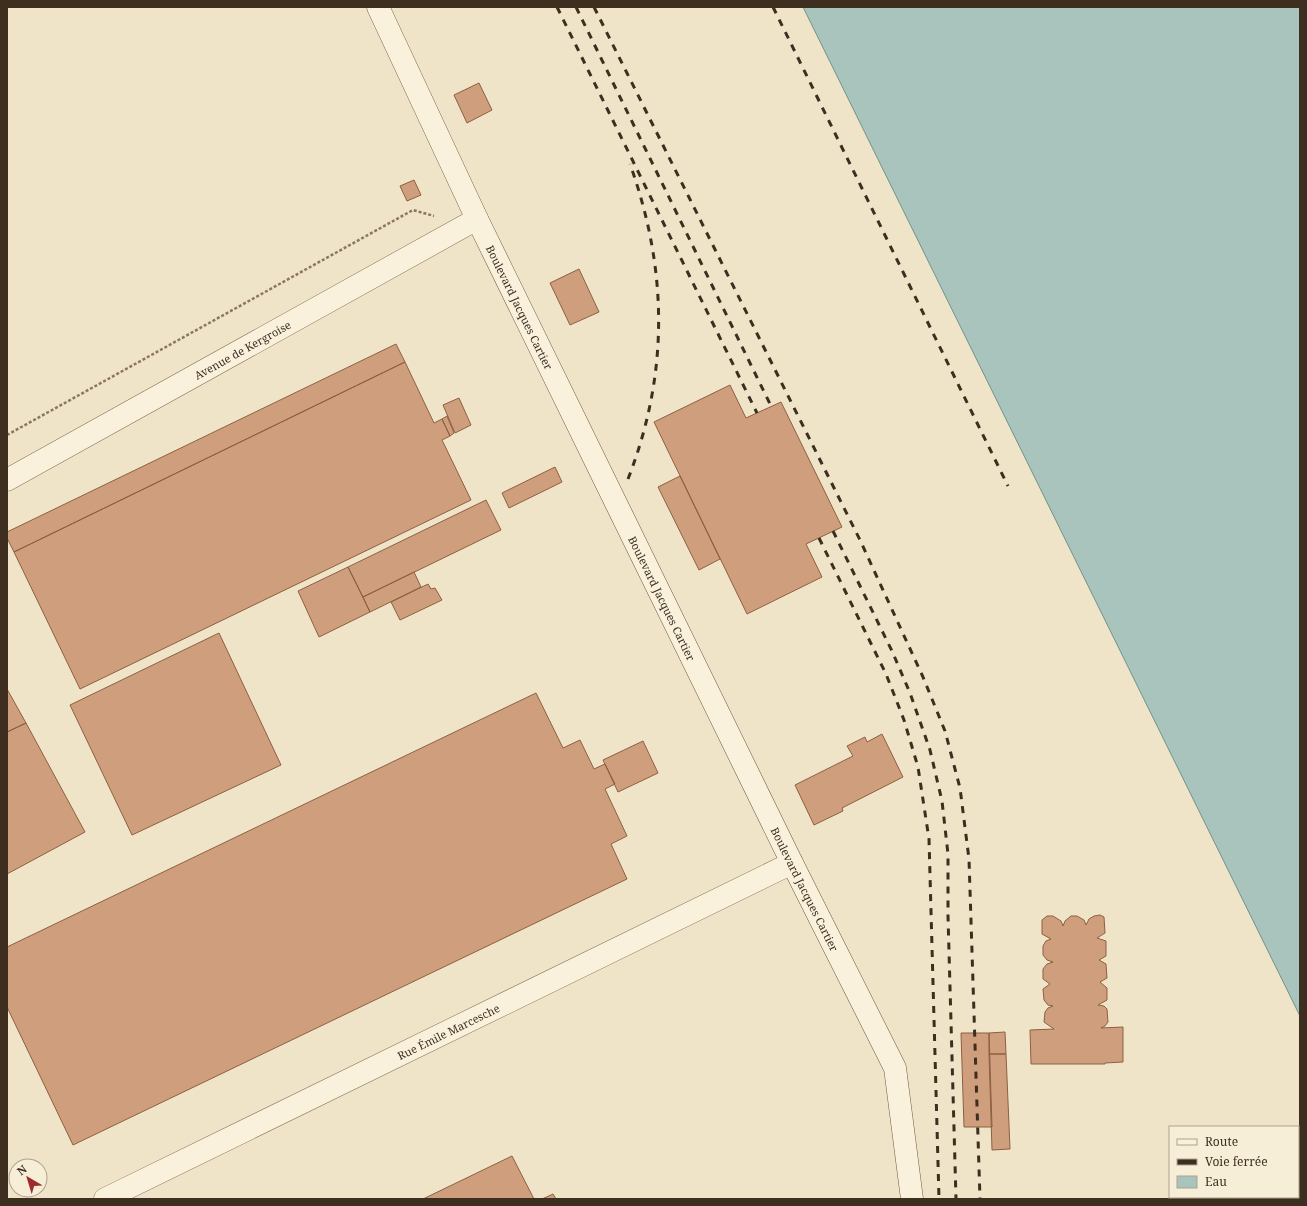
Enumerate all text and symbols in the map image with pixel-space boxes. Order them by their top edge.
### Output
street label: Boulevard Jacques Cartier [483,242,557,373]
street label: Avenue de Kergroise [191,317,293,382]
street label: Boulevard Jacques Cartier [626,533,700,664]
street label: Boulevard Jacques Cartier [768,824,843,954]
street label: Rue Émile Marcesche [394,1000,502,1063]
legend [1169,1126,1299,1198]
text: Route [1205,1133,1238,1150]
text: Voie ferrée [1205,1153,1268,1170]
north arrow [8,1158,48,1198]
text: N [14,1161,30,1178]
text: Eau [1205,1173,1227,1190]

